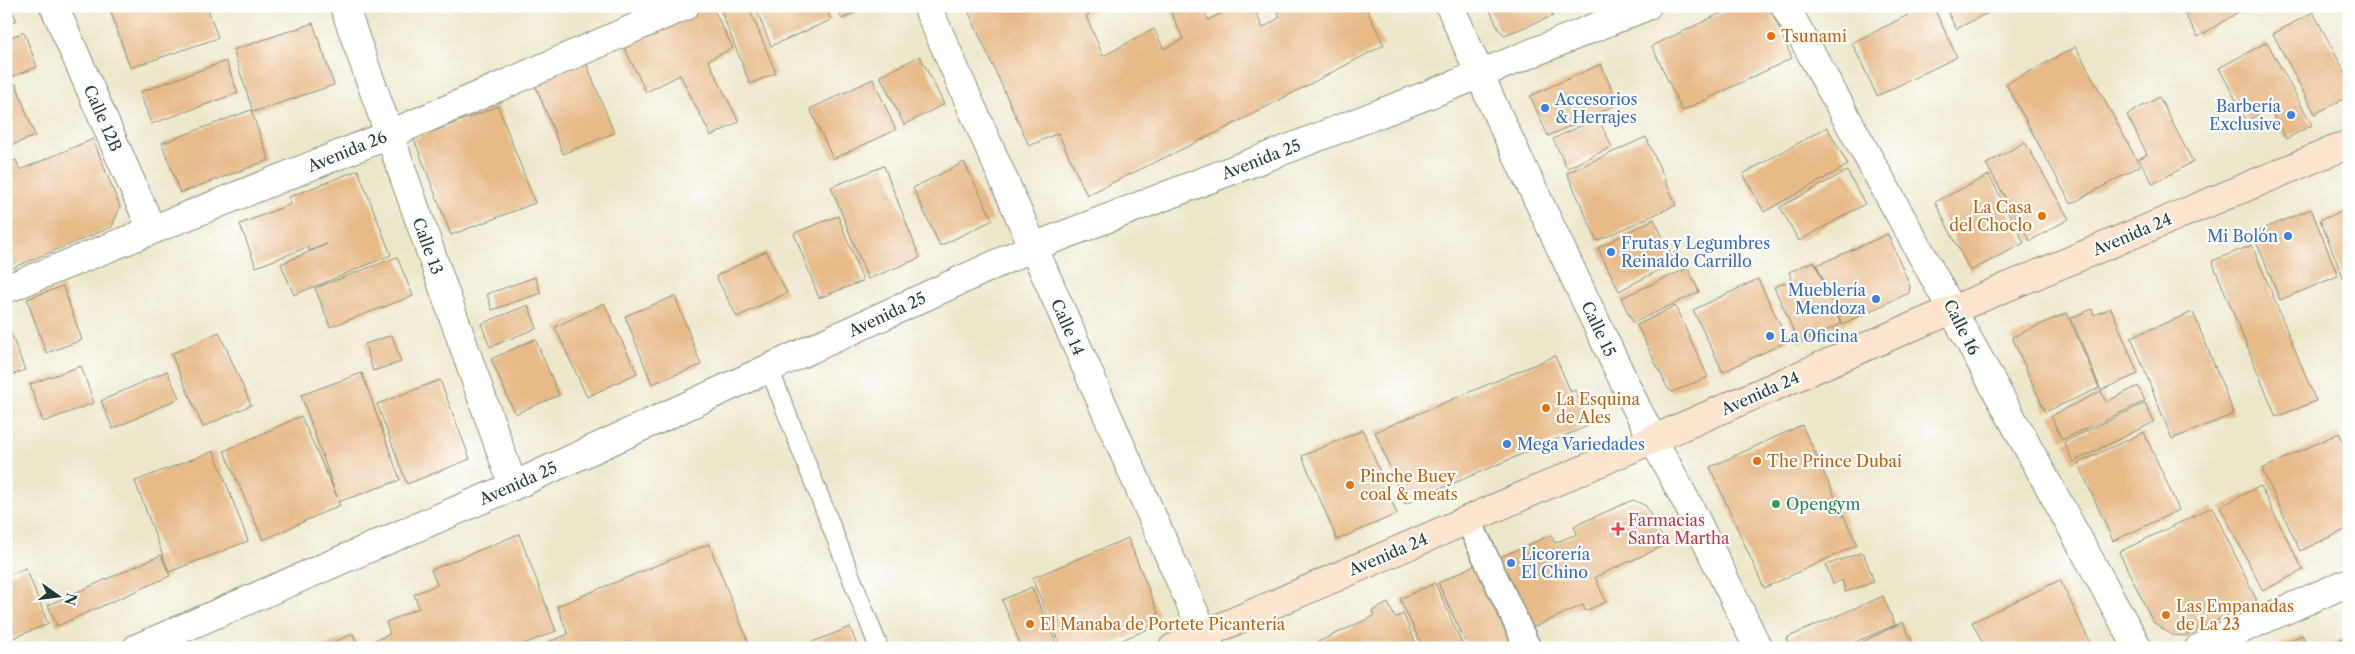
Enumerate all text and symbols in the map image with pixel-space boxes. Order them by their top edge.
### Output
place label: Tsunami [1781,26,1847,46]
marker: Tsunami [1765,30,1777,42]
street label: Calle 12B [80,82,126,154]
place label: Accesorios & Herrajes [1554,89,1638,127]
place label: Barbería Exclusive [2209,96,2282,134]
marker: Accesorios & Herrajes [1539,102,1551,114]
marker: Barbería Exclusive [2285,109,2297,121]
street label: Avenida 26 [303,126,390,176]
street label: Avenida 25 [1218,135,1303,184]
place label: La Casa del Choclo [1949,197,2033,235]
street label: Avenida 24 [2089,208,2174,260]
marker: La Casa del Choclo [2036,210,2048,222]
street label: Calle 13 [409,215,447,277]
place label: Mi Bolón [2207,226,2278,246]
marker: Mi Bolón [2282,230,2294,242]
place label: Frutas y Legumbres Reinaldo Carrillo [1621,233,1770,271]
marker: Frutas y Legumbres Reinaldo Carrillo [1605,246,1617,258]
place label: Mueblería Mendoza [1788,280,1867,318]
street label: Avenida 25 [844,287,929,341]
marker: Mueblería Mendoza [1870,293,1882,305]
street label: Calle 14 [1047,296,1089,358]
street label: Calle 16 [1940,296,1984,358]
street label: Calle 15 [1577,298,1621,360]
place label: La Oficina [1780,326,1859,346]
marker: La Oficina [1764,330,1776,342]
street label: Avenida 24 [1717,367,1802,420]
place label: La Esquina de Ales [1556,389,1640,427]
marker: La Esquina de Ales [1540,402,1552,414]
place label: Mega Variedades [1517,434,1645,454]
marker: Mega Variedades [1501,438,1513,450]
place label: The Prince Dubai [1767,451,1902,471]
marker: The Prince Dubai [1751,455,1763,467]
street label: Avenida 25 [475,457,560,509]
place label: Pinche Buey coal & meats [1360,466,1458,504]
marker: Pinche Buey coal & meats [1344,479,1356,491]
place label: Opengym [1786,494,1861,514]
marker: Opengym [1770,498,1782,510]
place label: Farmacias Santa Martha [1628,510,1730,548]
marker: Farmacias Santa Martha [1612,523,1624,535]
street label: Avenida 24 [1345,528,1430,580]
place label: Licorería El Chino [1521,544,1591,582]
marker: Licorería El Chino [1505,557,1517,569]
north arrow [32,572,82,622]
text: N [60,591,81,607]
place label: Las Empanadas de La 23 [2176,596,2294,634]
marker: Las Empanadas de La 23 [2160,609,2172,621]
place label: El Manaba de Portete Picantería [1040,614,1286,634]
marker: El Manaba de Portete Picantería [1024,618,1036,630]

